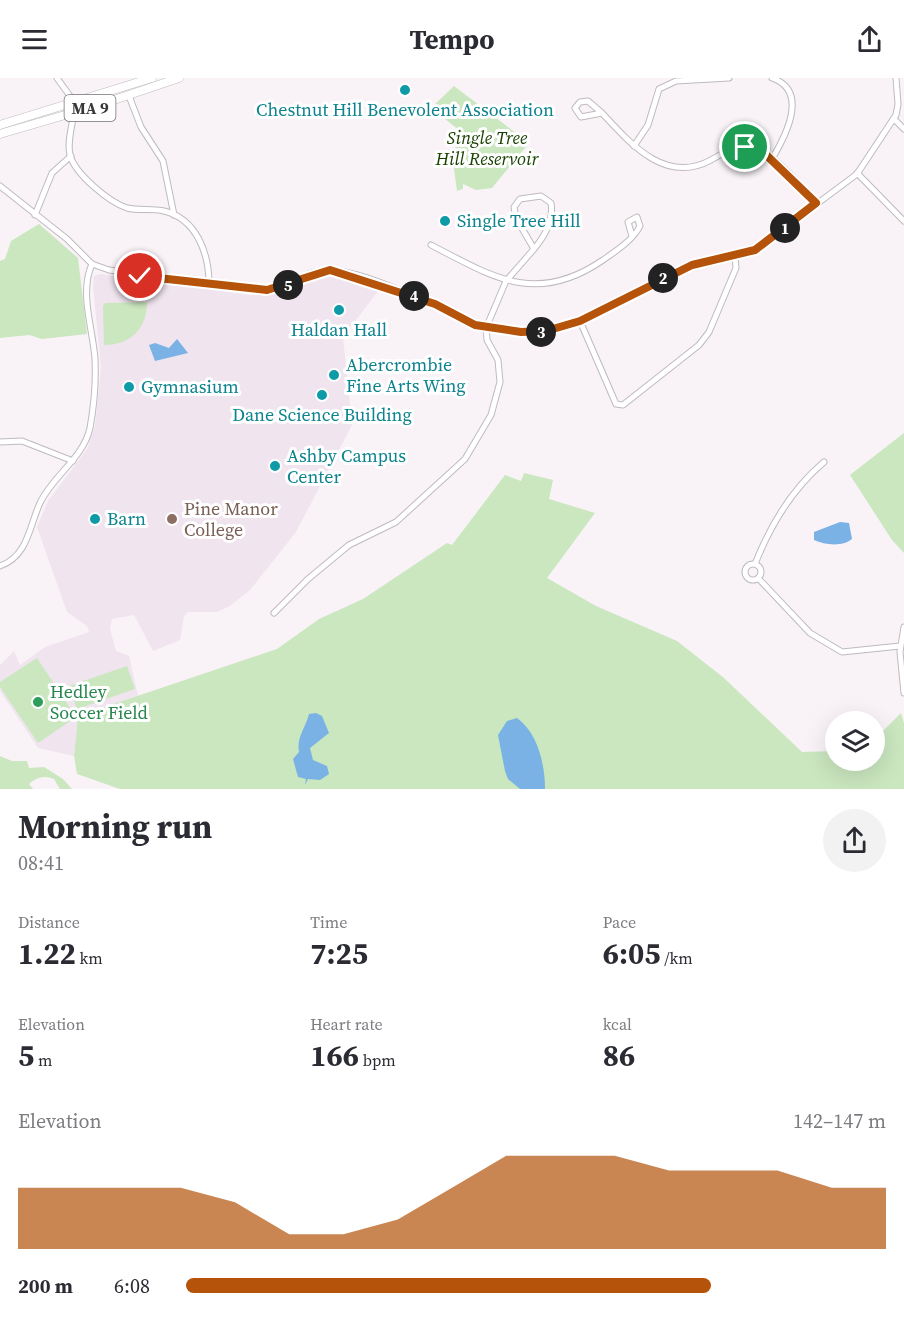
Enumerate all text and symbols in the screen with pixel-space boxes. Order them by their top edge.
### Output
text: Tempo [409,21,495,58]
icon: menu [18,23,51,56]
icon: share [853,23,886,56]
marker: Chestnut Hill Benevolent Association [398,83,412,97]
road number: MA 9 [64,95,116,121]
place label: Chestnut Hill Benevolent Association [256,97,554,122]
pin [719,121,770,172]
park label: Single Tree Hill Reservoir [434,125,539,171]
icon: arrive [728,130,761,163]
place label: Single Tree Hill [457,208,581,233]
pin: 1 [770,213,800,243]
marker: Single Tree Hill [438,214,452,228]
text: 1 [781,217,789,239]
pin [114,250,165,301]
icon: check [123,259,156,292]
pin: 2 [648,263,678,293]
text: 2 [659,267,667,289]
pin: 5 [273,270,303,300]
text: 5 [284,274,292,296]
pin: 4 [399,281,429,311]
text: 4 [410,285,418,307]
marker: Haldan Hall [332,303,346,317]
place label: Haldan Hall [291,317,387,342]
pin: 3 [526,317,556,347]
text: 3 [537,321,545,343]
place label: Abercrombie Fine Arts Wing [346,352,466,398]
marker: Abercrombie Fine Arts Wing [327,368,341,382]
place label: Gymnasium [141,374,239,399]
marker: Gymnasium [122,380,136,394]
marker: Dane Science Building [315,388,329,402]
place label: Dane Science Building [232,402,412,427]
place label: Ashby Campus Center [287,443,406,489]
marker: Ashby Campus Center [268,459,282,473]
place label: Pine Manor College [184,496,278,542]
place label: Barn [107,506,146,531]
marker: Barn [88,512,102,526]
marker: Pine Manor College [165,512,179,526]
place label: Hedley Soccer Field [50,679,148,725]
marker: Hedley Soccer Field [31,695,45,709]
map controls [825,711,885,771]
button: layers [825,711,885,771]
text: Morning run [18,804,212,849]
button: share [823,809,886,872]
text: 08:41 [18,849,64,877]
text: Distance [18,911,80,933]
text: Time [310,911,347,933]
text: Pace [603,911,636,933]
text: 1.22 [18,933,76,974]
text: 7:25 [310,933,368,974]
text: 6:05 [603,933,660,974]
text: km [76,947,103,969]
text: /km [660,947,693,969]
text: Elevation [18,1013,85,1035]
text: Heart rate [310,1013,383,1035]
text: kcal [603,1013,632,1035]
text: 5 [18,1035,34,1076]
text: 166 [310,1035,359,1076]
text: 86 [603,1035,635,1076]
text: m [34,1049,52,1071]
text: bpm [359,1049,396,1071]
text: Elevation [18,1107,102,1135]
text: 142–147 m [793,1107,886,1135]
text: 200 m [18,1272,73,1300]
text: 6:08 [114,1272,150,1300]

